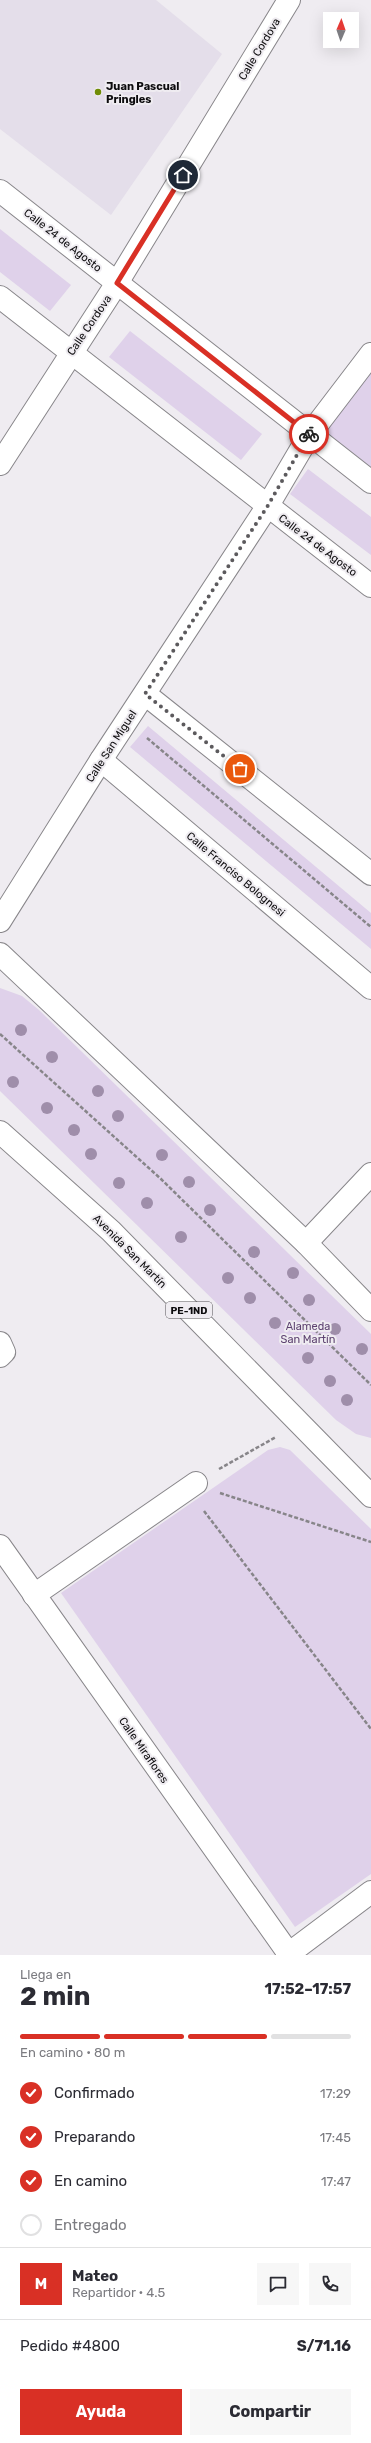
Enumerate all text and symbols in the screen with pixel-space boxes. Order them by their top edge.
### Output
north arrow [323,12,359,48]
map controls [323,12,359,48]
street label: Calle Cordova [236,16,283,83]
place label: Juan Pascual Pringles [106,80,179,106]
marker: Juan Pascual Pringles [93,87,103,97]
pin [166,158,200,192]
icon: home [172,164,194,186]
street label: Calle 24 de Agosto [21,206,104,275]
street label: Calle Cordova [64,293,114,358]
courier [289,414,329,454]
icon: bike [298,423,320,445]
street label: Calle 24 de Agosto [276,512,360,579]
street label: Calle San Miguel [83,708,140,785]
pin [223,752,257,786]
icon: bag [229,758,251,780]
street label: Calle Franciso Bolognesi [184,829,287,919]
street label: Avenida San Martín [90,1212,169,1291]
road number: PE-1ND [166,1302,212,1318]
park label: Alameda San Martín [281,1320,335,1346]
street label: Calle Miraflores [116,1715,171,1786]
text: Llega en [20,1967,71,1982]
text: 17:52–17:57 [264,1980,351,1998]
text: 2 min [20,1981,90,2012]
text: En camino · 80 m [20,2045,125,2060]
icon: check [20,2082,42,2104]
text: Confirmado [54,2084,135,2102]
text: 17:29 [320,2086,351,2101]
icon: check [20,2126,42,2148]
text: Preparando [54,2128,135,2146]
text: 17:45 [320,2130,351,2145]
icon: check [20,2170,42,2192]
text: En camino [54,2172,127,2190]
text: 17:47 [321,2174,351,2189]
text: Entregado [54,2216,127,2234]
button: chat [257,2263,299,2305]
button: phone [309,2263,351,2305]
text: Mateo [72,2267,118,2285]
text: M [35,2275,47,2293]
text: Repartidor · 4.5 [72,2285,165,2300]
text: Pedido #4800 [20,2337,120,2355]
text: S/71.16 [297,2337,351,2355]
button: Ayuda [20,2389,182,2435]
button: Compartir [190,2389,351,2435]

